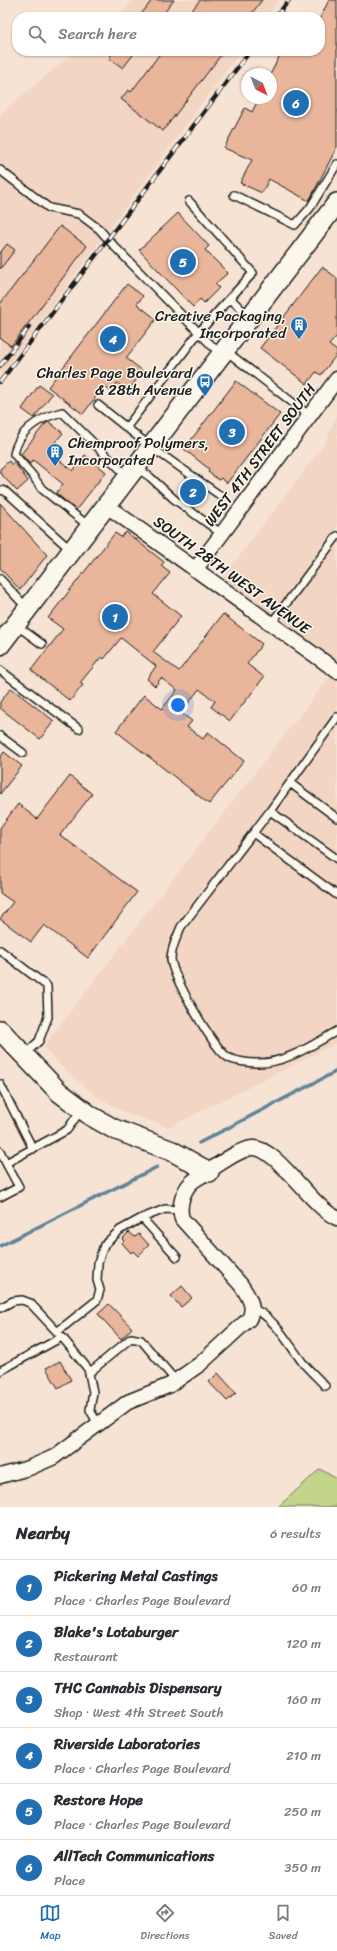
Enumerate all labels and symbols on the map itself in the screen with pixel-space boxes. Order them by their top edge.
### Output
north arrow [241,68,277,104]
pin: 6 [283,88,309,118]
pin: 5 [170,247,196,277]
place label: Creative Packaging, Incorporated [155,303,287,346]
building icon: Creative Packaging, Incorporated [289,315,309,340]
pin: 4 [100,324,126,354]
place label: Charles Page Boulevard & 28th Avenue [37,360,193,403]
bus stop icon: Charles Page Boulevard & 28th Avenue [195,372,215,397]
street label: WEST 4TH STREET SOUTH [197,377,323,532]
pin: 3 [219,417,245,447]
place label: Chemproof Polymers, Incorporated [67,430,209,473]
building icon: Chemproof Polymers, Incorporated [45,442,65,467]
pin: 2 [180,477,206,507]
street label: SOUTH 28TH WEST AVENUE [148,509,318,642]
pin: 1 [102,602,128,632]
your location [168,695,188,715]

